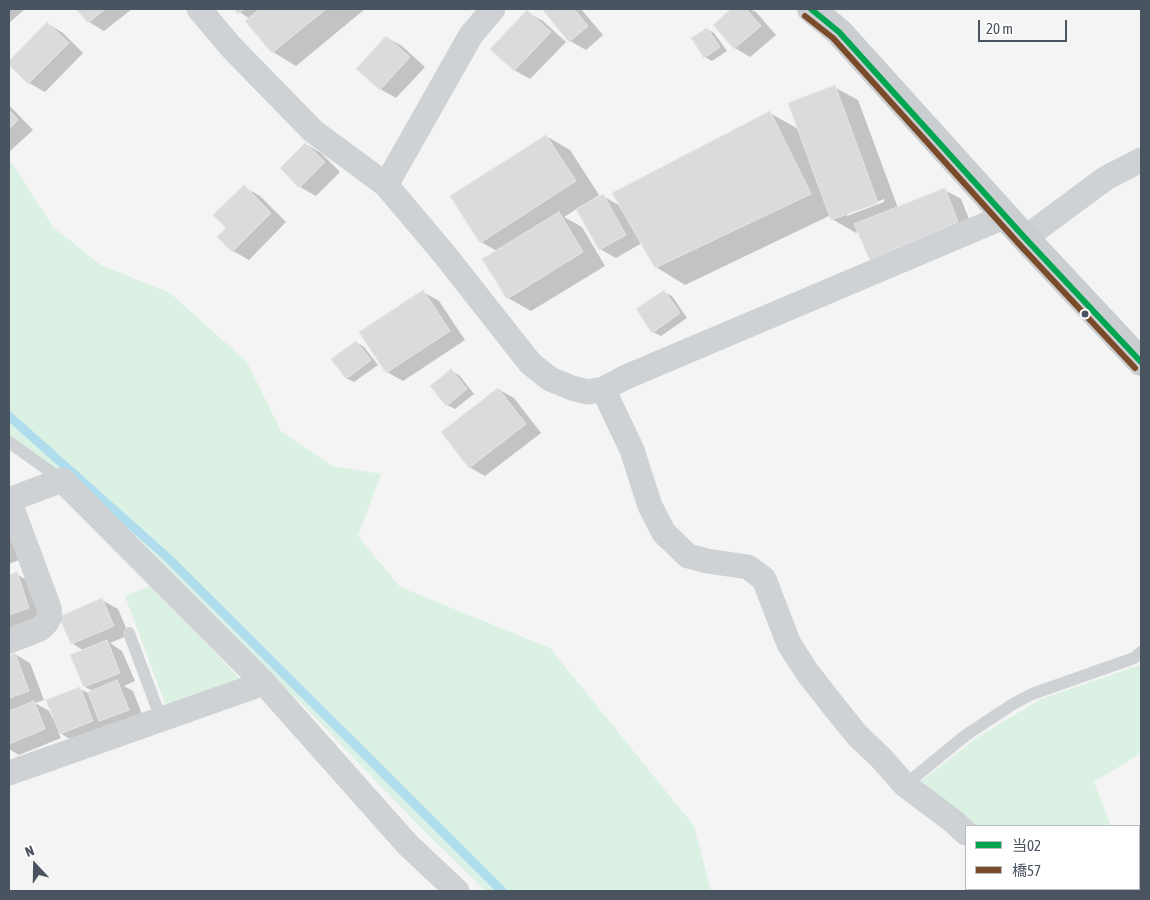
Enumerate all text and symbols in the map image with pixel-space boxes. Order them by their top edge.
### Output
scale bar [980,10,1069,42]
text: 20 m [986,20,1013,37]
unlabelled marker [1080,309,1090,319]
legend [965,825,1140,890]
text: 当02 [1012,837,1041,854]
north arrow [10,840,60,890]
text: N [23,842,36,860]
text: 橋57 [1012,862,1041,879]

